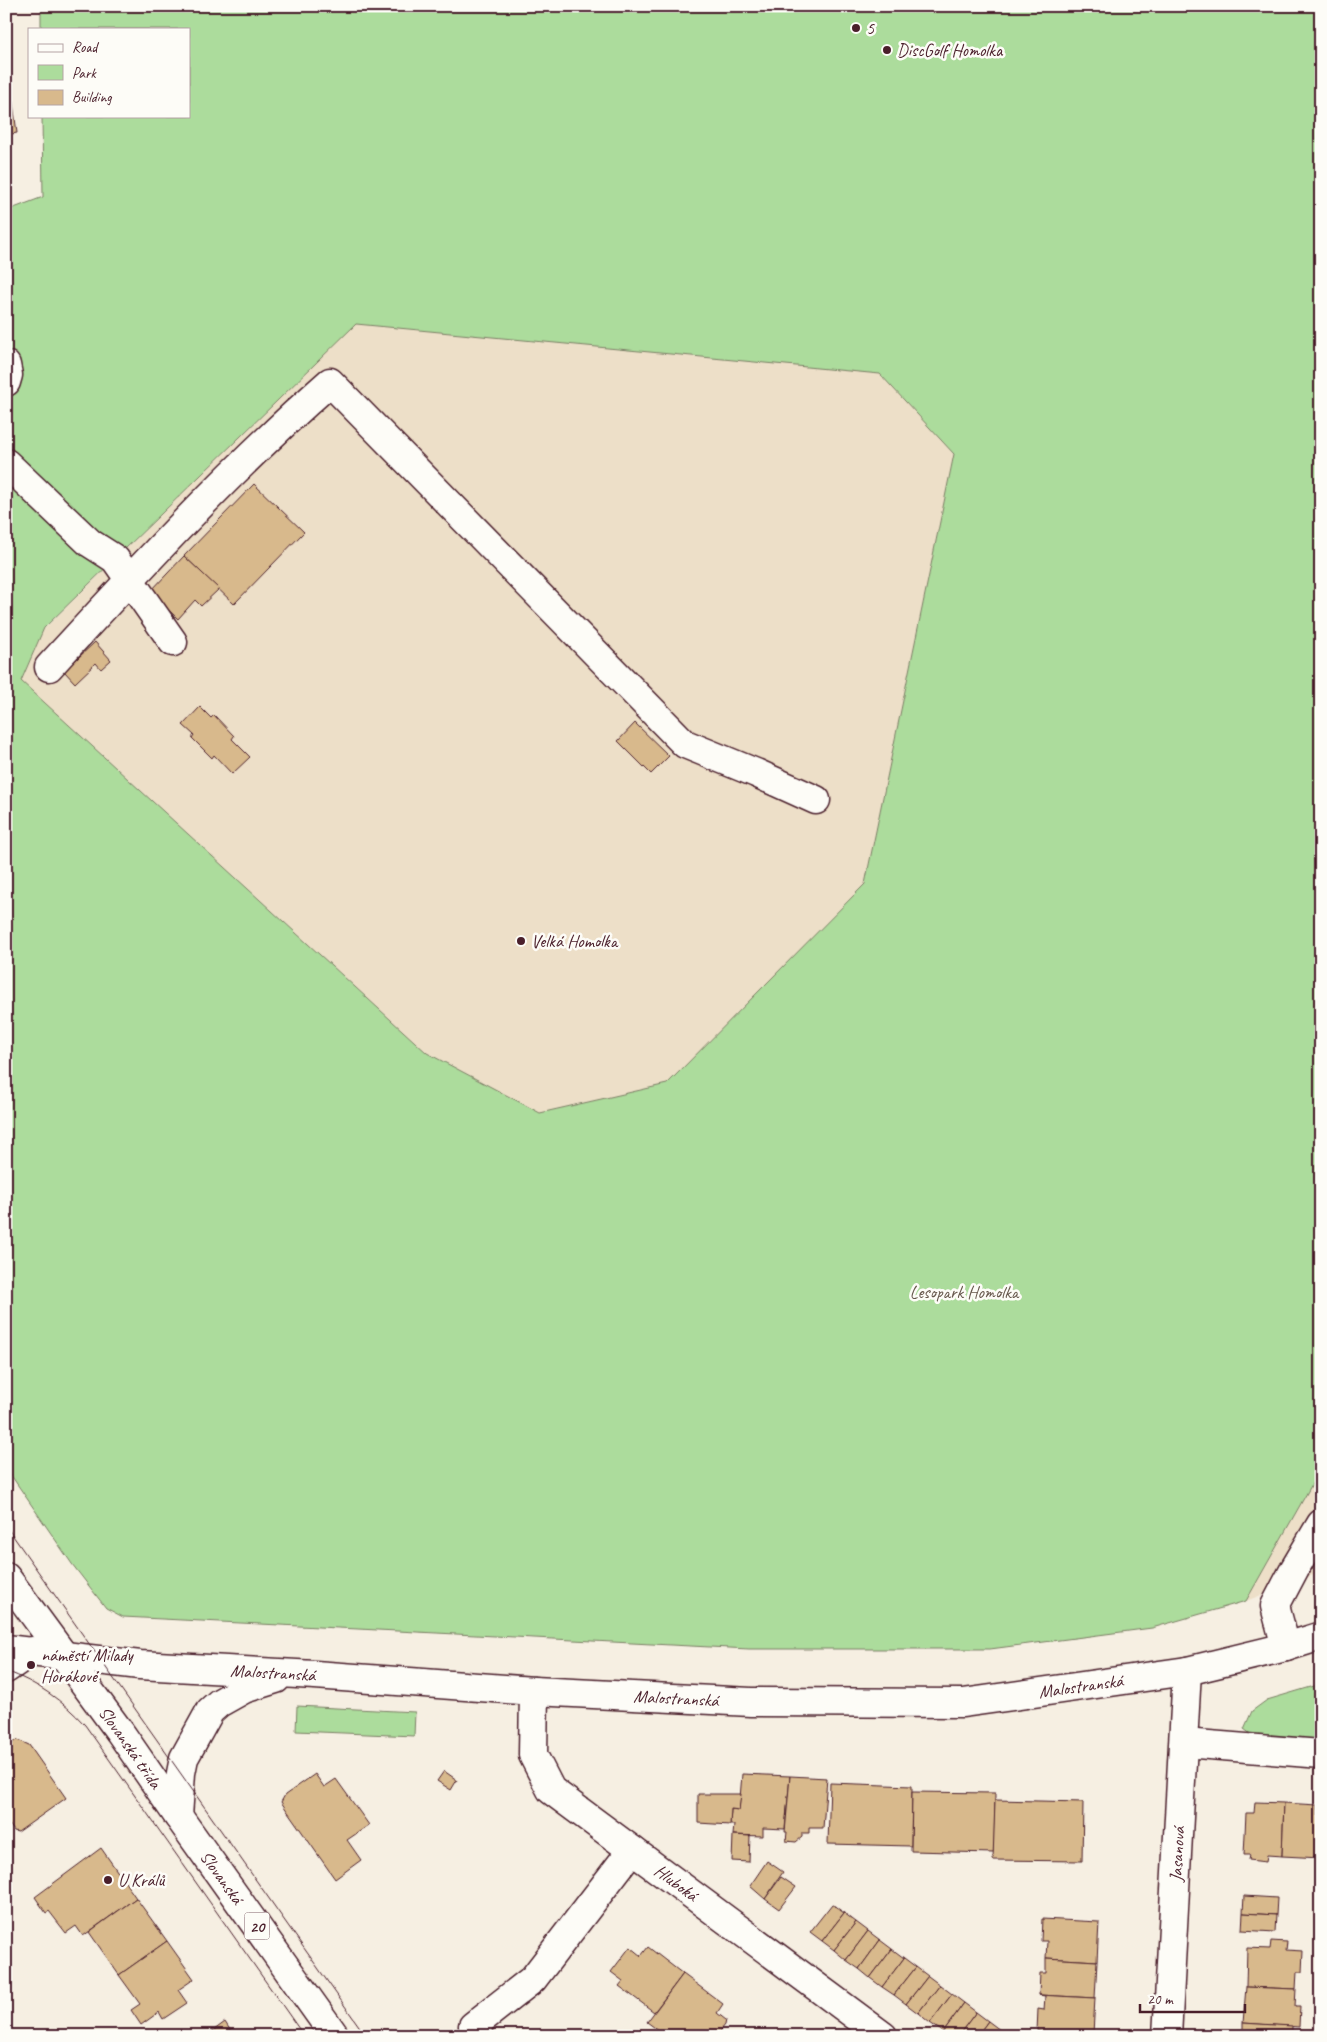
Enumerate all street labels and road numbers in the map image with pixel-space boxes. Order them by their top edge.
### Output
street label: Malostranská [230,1659,318,1686]
street label: Malostranská [1037,1669,1126,1703]
street label: Malostranská [633,1685,721,1711]
street label: Slovanská třída [94,1702,167,1794]
street label: Jasanová [1164,1824,1190,1883]
street label: Slovanská [195,1846,250,1910]
street label: Hluboká [650,1859,704,1907]
road number: 20 [244,1912,270,1940]

